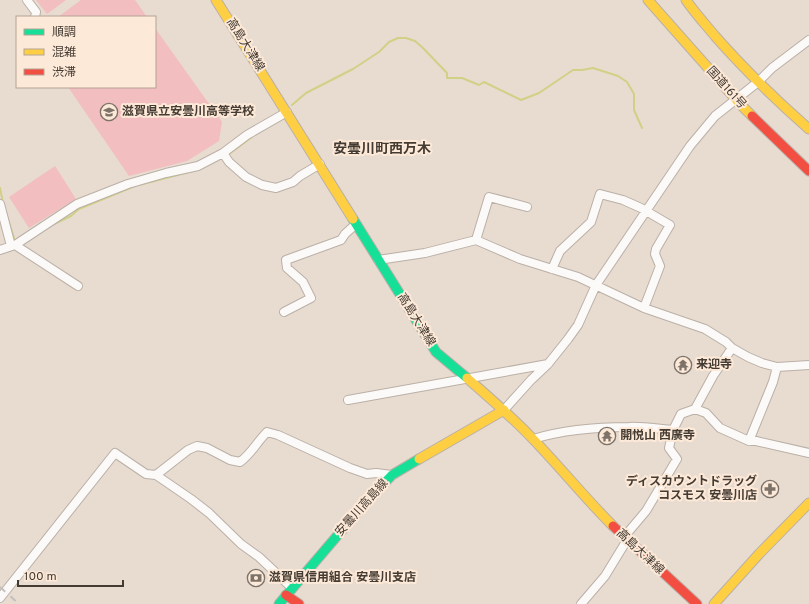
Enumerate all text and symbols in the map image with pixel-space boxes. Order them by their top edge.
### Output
street label: 高島大津線 [222,15,268,75]
legend [16,16,156,88]
text: 順調 [52,25,76,41]
text: 混雑 [52,45,76,61]
street label: 国道161号 [703,63,749,113]
text: 渋滞 [52,65,76,81]
school or university icon: 滋賀県立安曇川高等学校 [99,102,119,122]
place label: 滋賀県立安曇川高等学校 [122,104,254,120]
district label: 安曇川町西万木 [333,141,431,158]
street label: 高島大津線 [393,290,439,350]
temple icon: 来迎寺 [673,355,693,375]
place label: 来迎寺 [696,357,732,373]
temple icon: 開悦山 西廣寺 [597,426,617,446]
place label: 開悦山 西廣寺 [620,428,695,444]
place label: ディスカウントドラッグ コスモス 安曇川店 [626,474,757,504]
street label: 安曇川高島線 [332,476,392,540]
pharmacy icon: ディスカウントドラッグ コスモス 安曇川店 [760,479,780,499]
street label: 高島大津線 [613,526,667,578]
scale bar [18,562,123,588]
bank icon: 滋賀県信用組合 安曇川支店 [246,568,266,588]
text: 100 m [24,569,57,585]
place label: 滋賀県信用組合 安曇川支店 [269,570,416,586]

